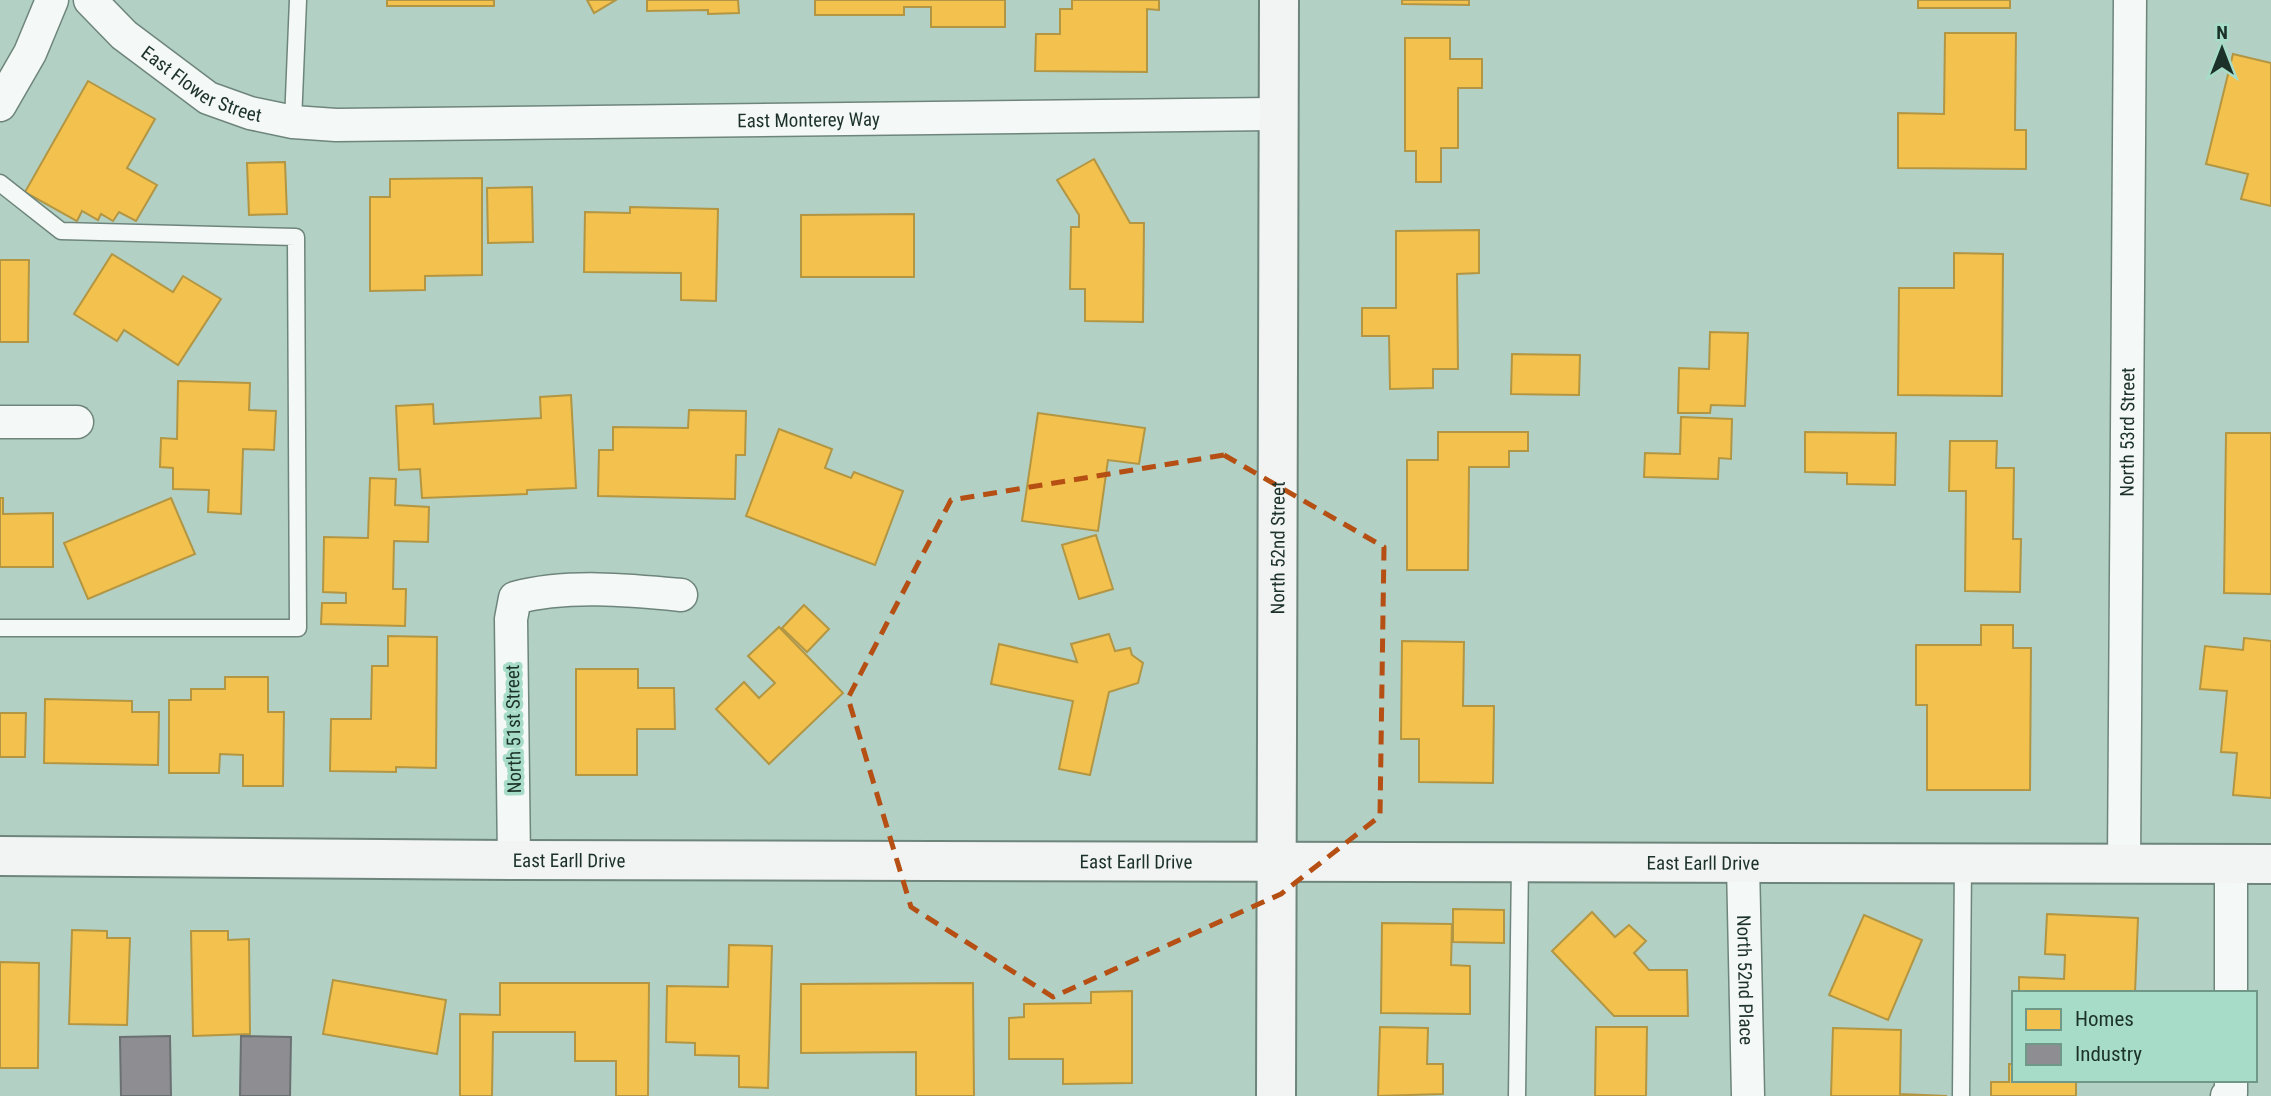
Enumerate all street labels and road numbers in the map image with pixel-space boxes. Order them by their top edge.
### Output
street label: East Flower Street [137,41,264,127]
street label: East Monterey Way [737,108,880,132]
street label: North 53rd Street [2116,367,2139,497]
street label: North 52nd Street [1266,481,1290,615]
street label: North 51st Street [501,664,526,794]
street label: East Earll Drive [513,849,625,872]
street label: East Earll Drive [1080,850,1192,874]
street label: East Earll Drive [1647,852,1759,875]
street label: North 52nd Place [1732,915,1758,1045]

